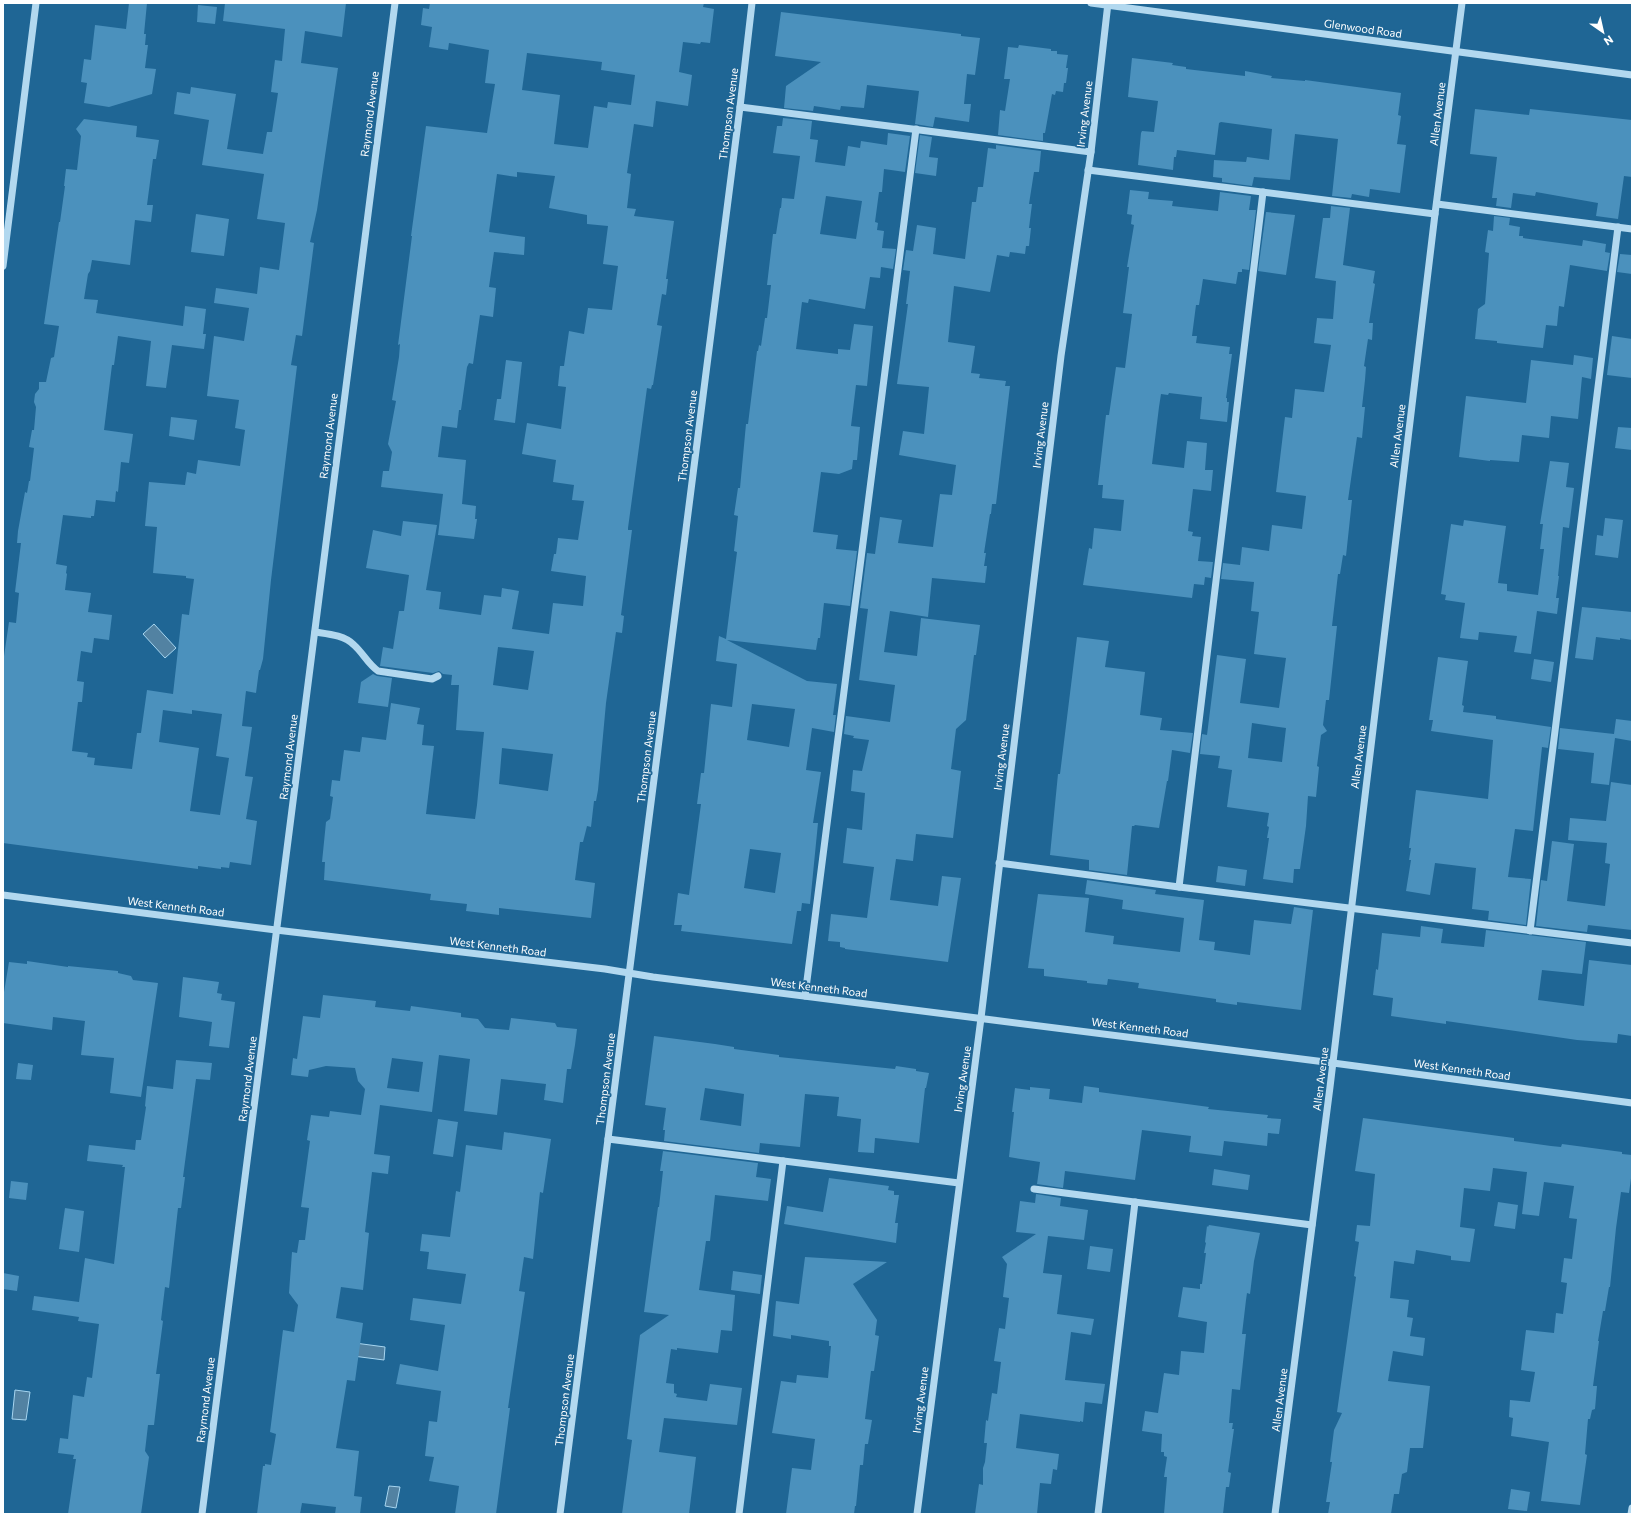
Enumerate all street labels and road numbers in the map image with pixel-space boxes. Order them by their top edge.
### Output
street label: Glenwood Road [1323,16,1403,40]
street label: Thompson Avenue [716,67,740,161]
street label: Raymond Avenue [357,70,381,158]
street label: Irving Avenue [1073,80,1095,148]
street label: Allen Avenue [1427,81,1447,147]
street label: Thompson Avenue [675,389,699,483]
street label: Raymond Avenue [316,392,340,480]
street label: Irving Avenue [1029,401,1051,469]
street label: Allen Avenue [1387,403,1407,469]
street label: Thompson Avenue [634,710,658,804]
street label: Raymond Avenue [276,713,300,801]
street label: Irving Avenue [990,723,1012,791]
street label: Allen Avenue [1348,724,1368,790]
street label: West Kenneth Road [127,894,225,918]
street label: West Kenneth Road [449,934,547,958]
street label: West Kenneth Road [770,975,868,999]
street label: West Kenneth Road [1091,1015,1189,1039]
street label: Thompson Avenue [593,1032,617,1126]
street label: Raymond Avenue [235,1035,259,1123]
street label: Irving Avenue [951,1045,973,1113]
street label: Allen Avenue [1310,1046,1330,1112]
street label: West Kenneth Road [1413,1056,1511,1082]
street label: Thompson Avenue [552,1353,576,1447]
street label: Raymond Avenue [193,1356,217,1444]
street label: Irving Avenue [909,1366,931,1434]
street label: Allen Avenue [1269,1367,1289,1433]

